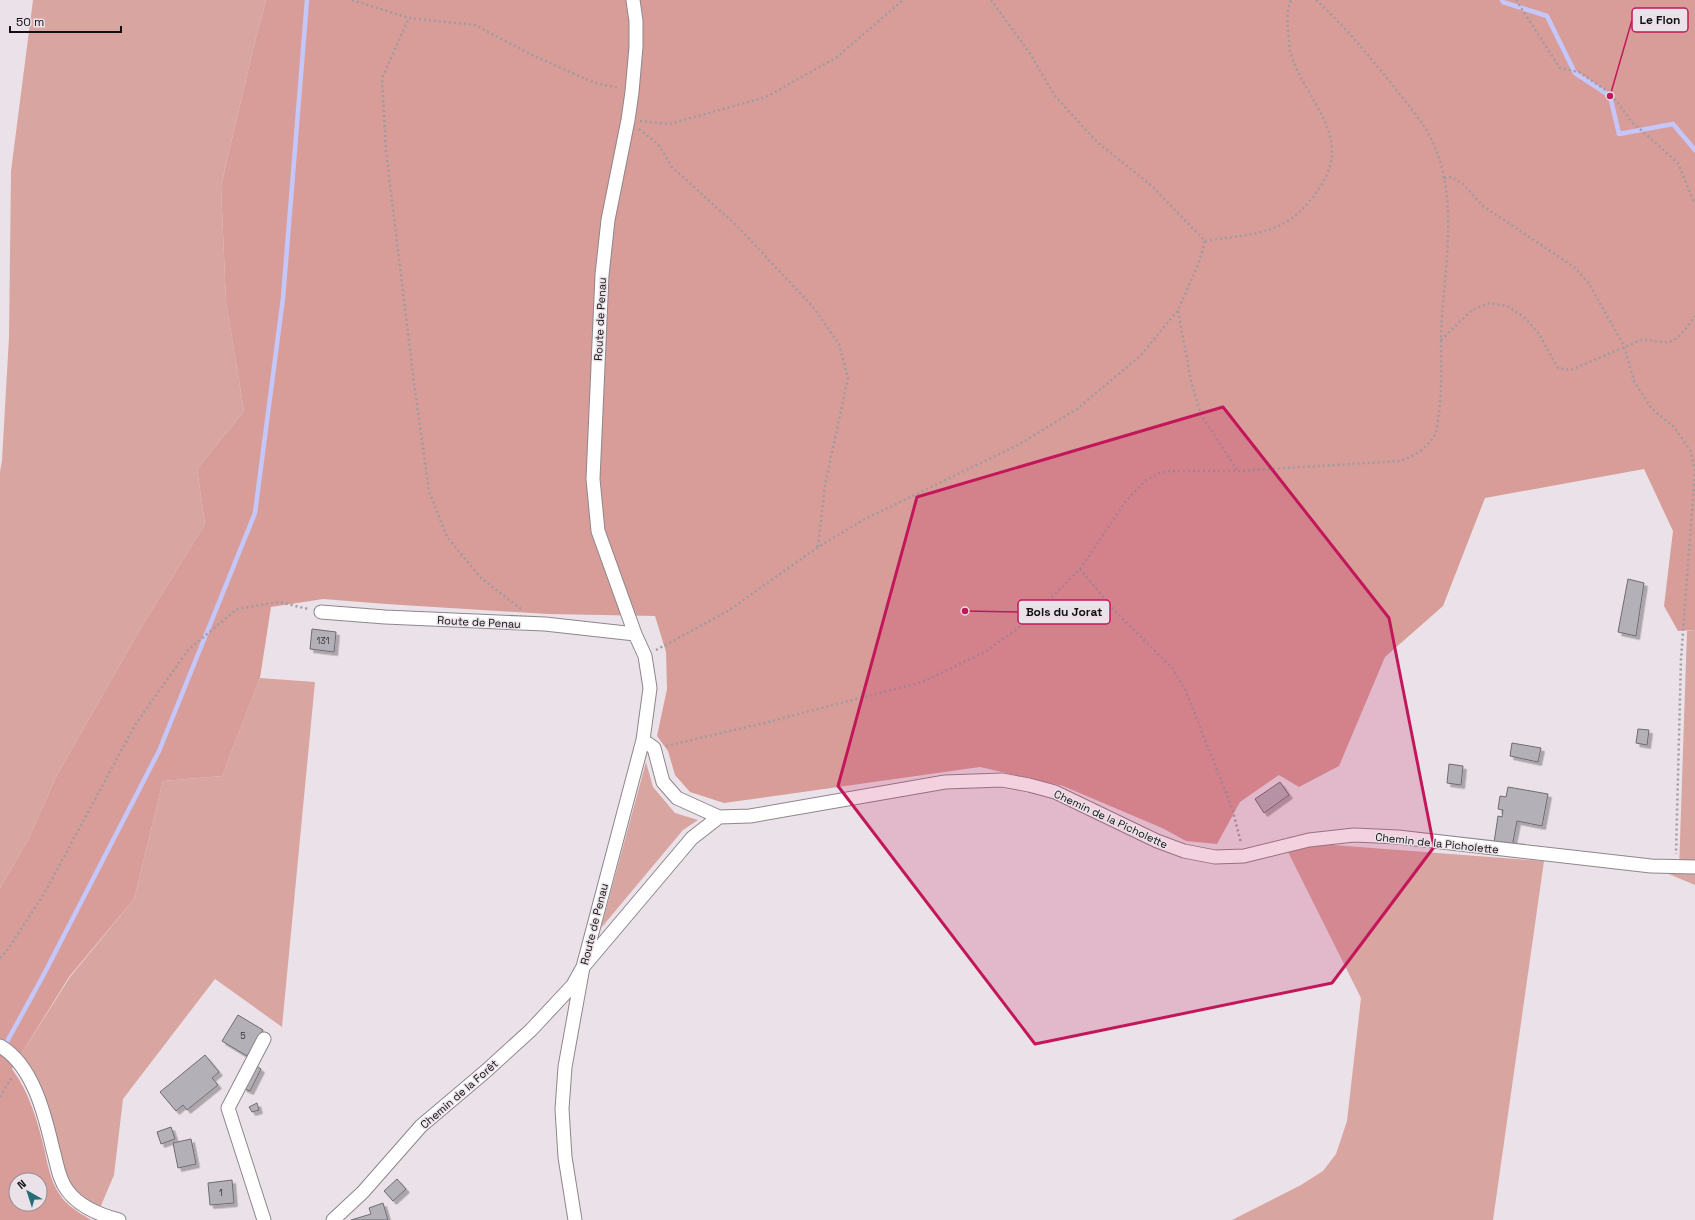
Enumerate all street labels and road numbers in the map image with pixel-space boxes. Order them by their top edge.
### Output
street label: Route de Penau [591,277,609,361]
street label: Route de Penau [437,613,521,631]
street label: Chemin de la Picholette [1052,786,1170,852]
street label: Chemin de la Picholette [1375,830,1499,856]
street label: Route de Penau [577,882,611,966]
street label: Chemin de la Forêt [417,1056,501,1132]

